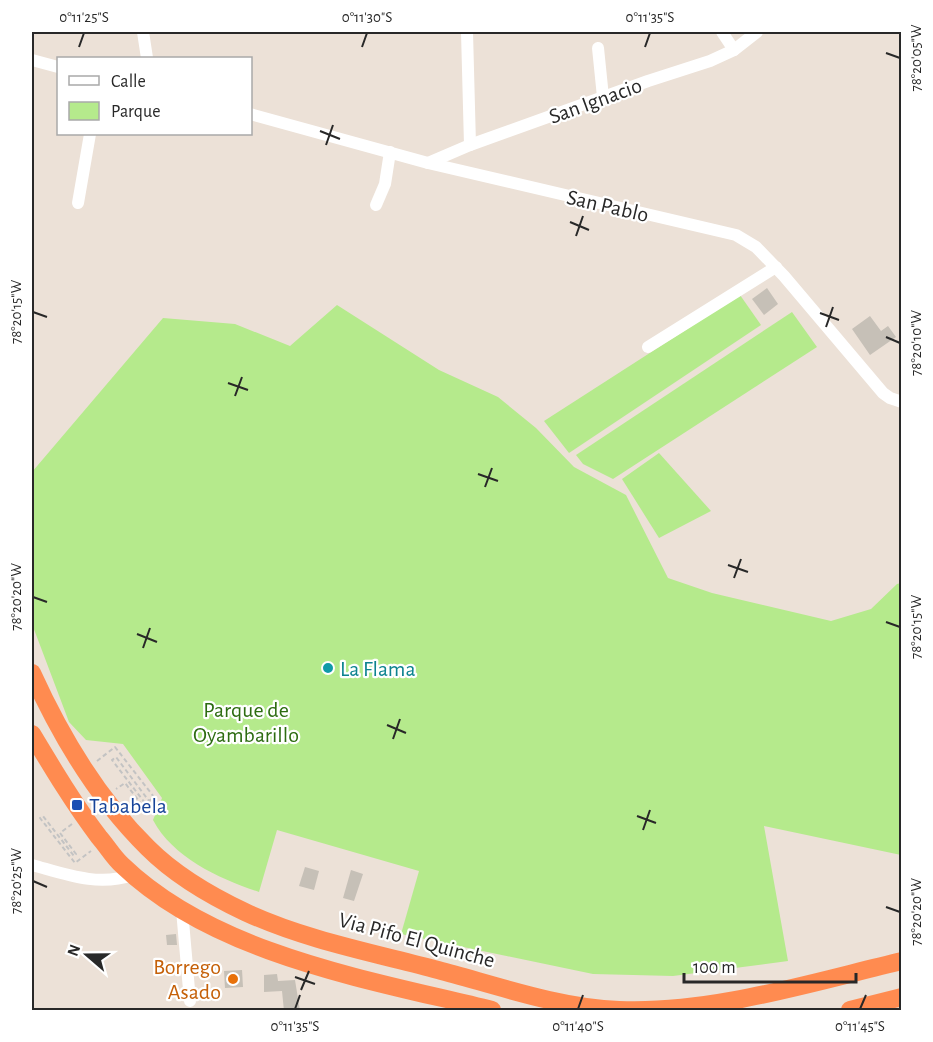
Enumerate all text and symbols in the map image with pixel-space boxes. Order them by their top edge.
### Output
text: 0°11'25"S [59,10,109,25]
text: 0°11'30"S [342,10,392,25]
text: 0°11'35"S [626,10,674,25]
text: 78°20'05"W [909,24,924,92]
legend [57,57,252,135]
text: Calle [111,73,146,91]
street label: San Ignacio [546,74,645,128]
text: Parque [111,103,160,121]
street label: San Pablo [565,186,651,226]
text: 78°20'15"W [9,279,24,344]
text: 78°20'10"W [909,309,924,376]
text: 78°20'20"W [9,563,24,631]
text: 78°20'15"W [909,594,924,659]
place label: La Flama [340,658,416,680]
marker: La Flama [321,661,335,675]
park label: Parque de Oyambarillo [193,699,299,746]
place label: Tababela [89,795,167,817]
marker: Tababela [70,798,84,812]
text: 78°20'25"W [9,847,24,914]
text: 78°20'20"W [909,878,924,946]
street label: Via Pifo El Quinche [336,909,497,971]
north arrow [57,925,117,985]
text: N [64,942,83,958]
scale bar [684,946,856,984]
place label: Borrego Asado [153,956,221,1003]
text: 100 m [693,959,736,977]
marker: Borrego Asado [226,972,240,986]
text: 0°11'35"S [271,1019,319,1034]
text: 0°11'40"S [552,1019,604,1034]
text: 0°11'45"S [835,1019,885,1034]

